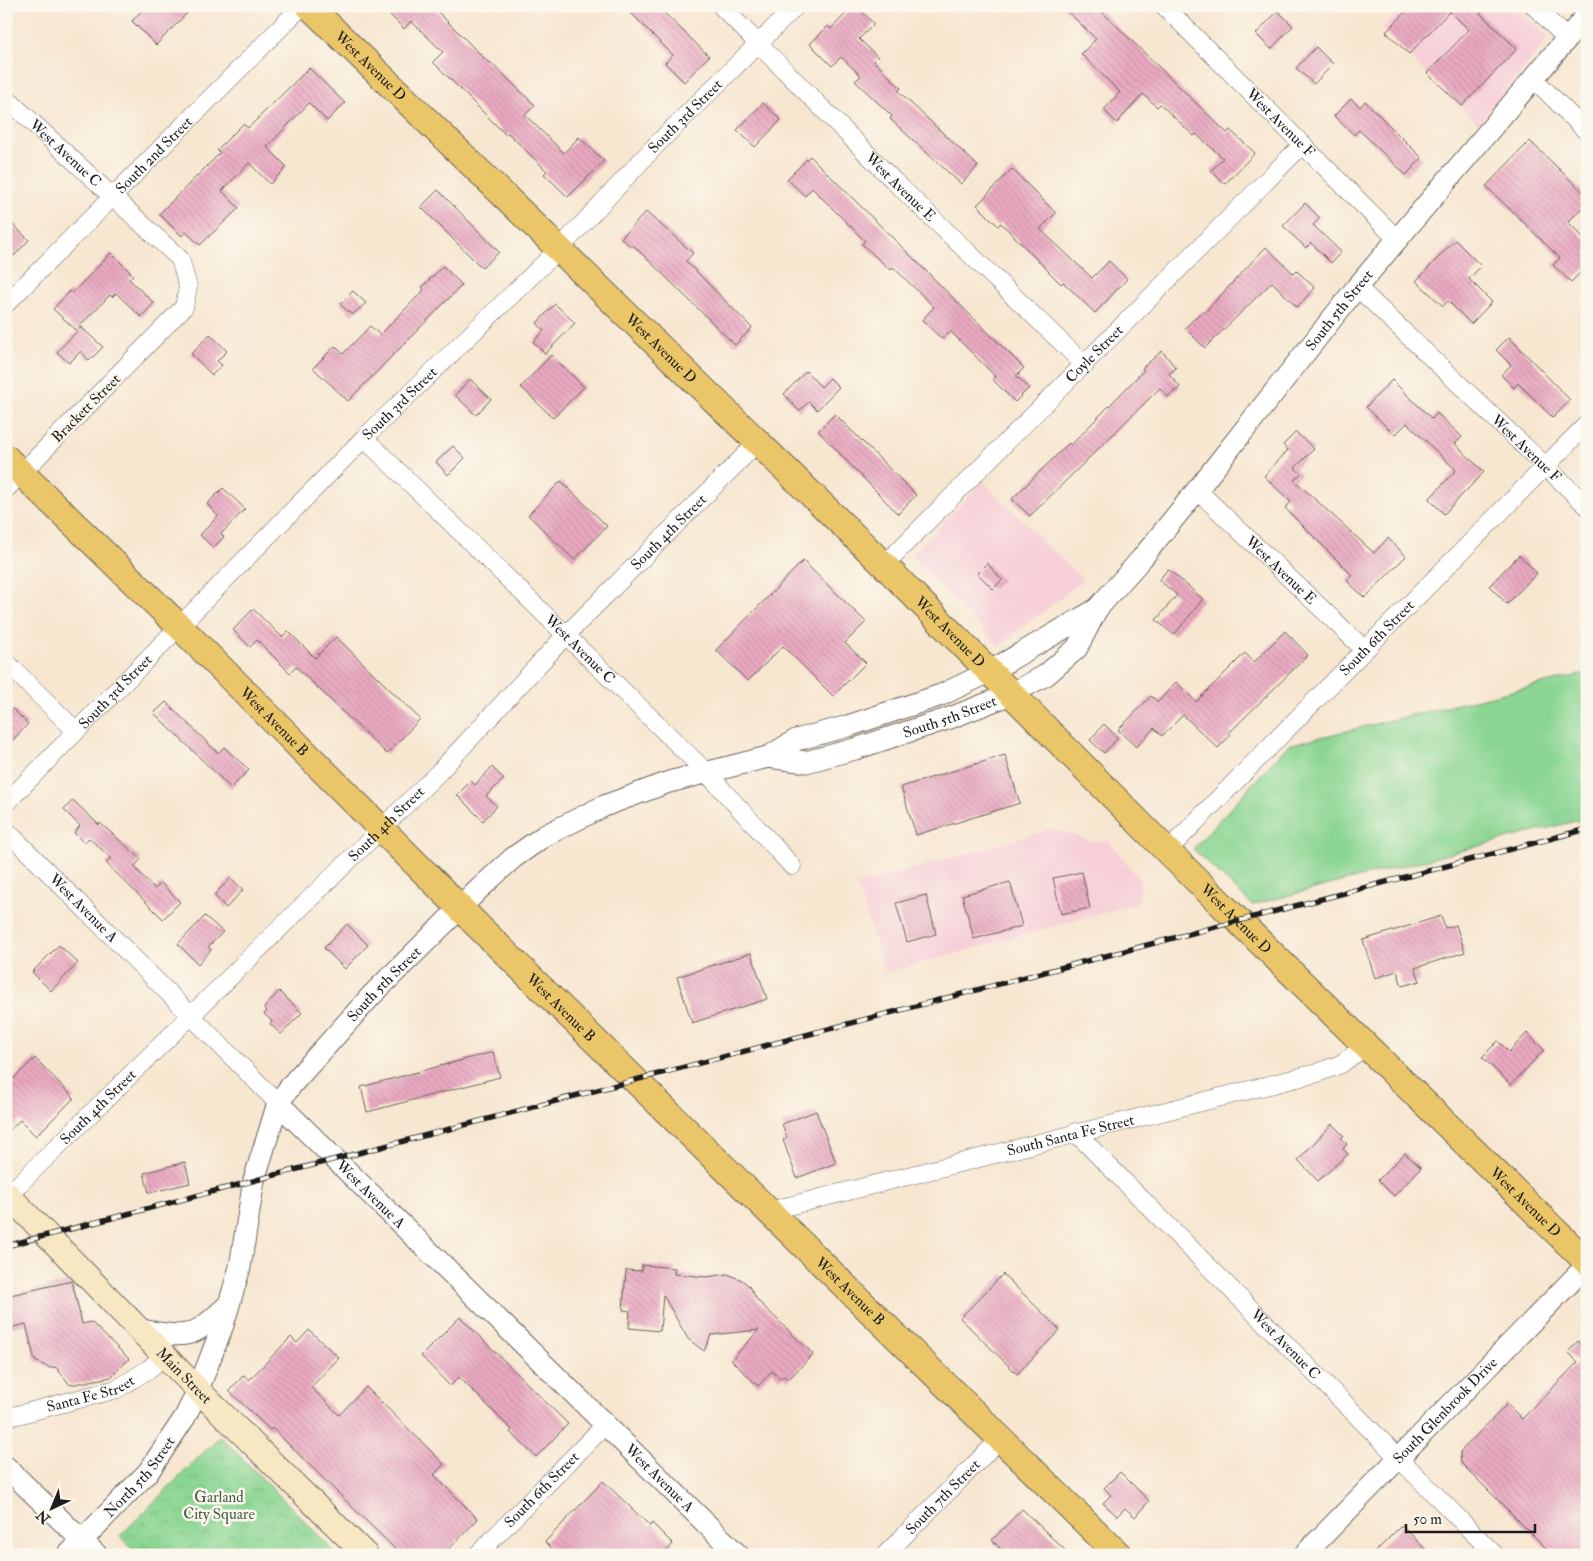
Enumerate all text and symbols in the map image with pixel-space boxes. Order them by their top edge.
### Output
street label: West Avenue D [330,27,410,105]
street label: South 3rd Street [644,75,727,157]
street label: West Avenue F [1241,84,1319,162]
street label: South 2nd Street [112,113,197,198]
street label: West Avenue C [25,115,105,191]
street label: West Avenue E [861,148,940,226]
street label: South 5th Street [1302,266,1377,355]
street label: West Avenue D [620,309,700,388]
street label: Coyle Street [1062,321,1128,387]
street label: South 3rd Street [359,363,442,444]
street label: Brackett Street [48,370,125,447]
street label: West Avenue F [1486,410,1565,487]
street label: South 4th Street [627,490,711,574]
street label: West Avenue E [1240,531,1320,609]
street label: West Avenue D [910,592,989,672]
street label: South 6th Street [1336,596,1419,680]
street label: West Avenue C [540,610,619,688]
street label: South 3rd Street [75,651,157,733]
street label: West Avenue B [235,683,312,760]
street label: South 5th Street [901,692,999,743]
street label: South 4th Street [344,782,429,866]
street label: West Avenue A [44,869,122,947]
street label: West Avenue D [1195,879,1275,958]
street label: South 5th Street [343,943,426,1026]
street label: West Avenue B [521,969,599,1046]
street label: South 4th Street [56,1065,141,1149]
street label: South Santa Fe Street [1005,1110,1136,1161]
street label: West Avenue A [331,1156,409,1233]
street label: West Avenue D [1485,1162,1565,1241]
street label: West Avenue B [810,1252,888,1330]
street label: West Avenue C [1246,1305,1324,1384]
street label: Main Street [152,1344,216,1408]
street label: South Glenbrook Drive [1389,1353,1502,1468]
street label: Santa Fe Street [45,1371,138,1417]
street label: North 5th Street [100,1433,179,1522]
street label: West Avenue A [620,1439,698,1517]
street label: South 6th Street [500,1448,583,1532]
street label: South 7th Street [902,1455,985,1539]
north arrow [28,1484,78,1534]
park label: Garland City Square [183,1488,255,1524]
scale bar [1406,1501,1534,1533]
text: N [33,1506,54,1528]
text: 50 m [1413,1510,1442,1529]

